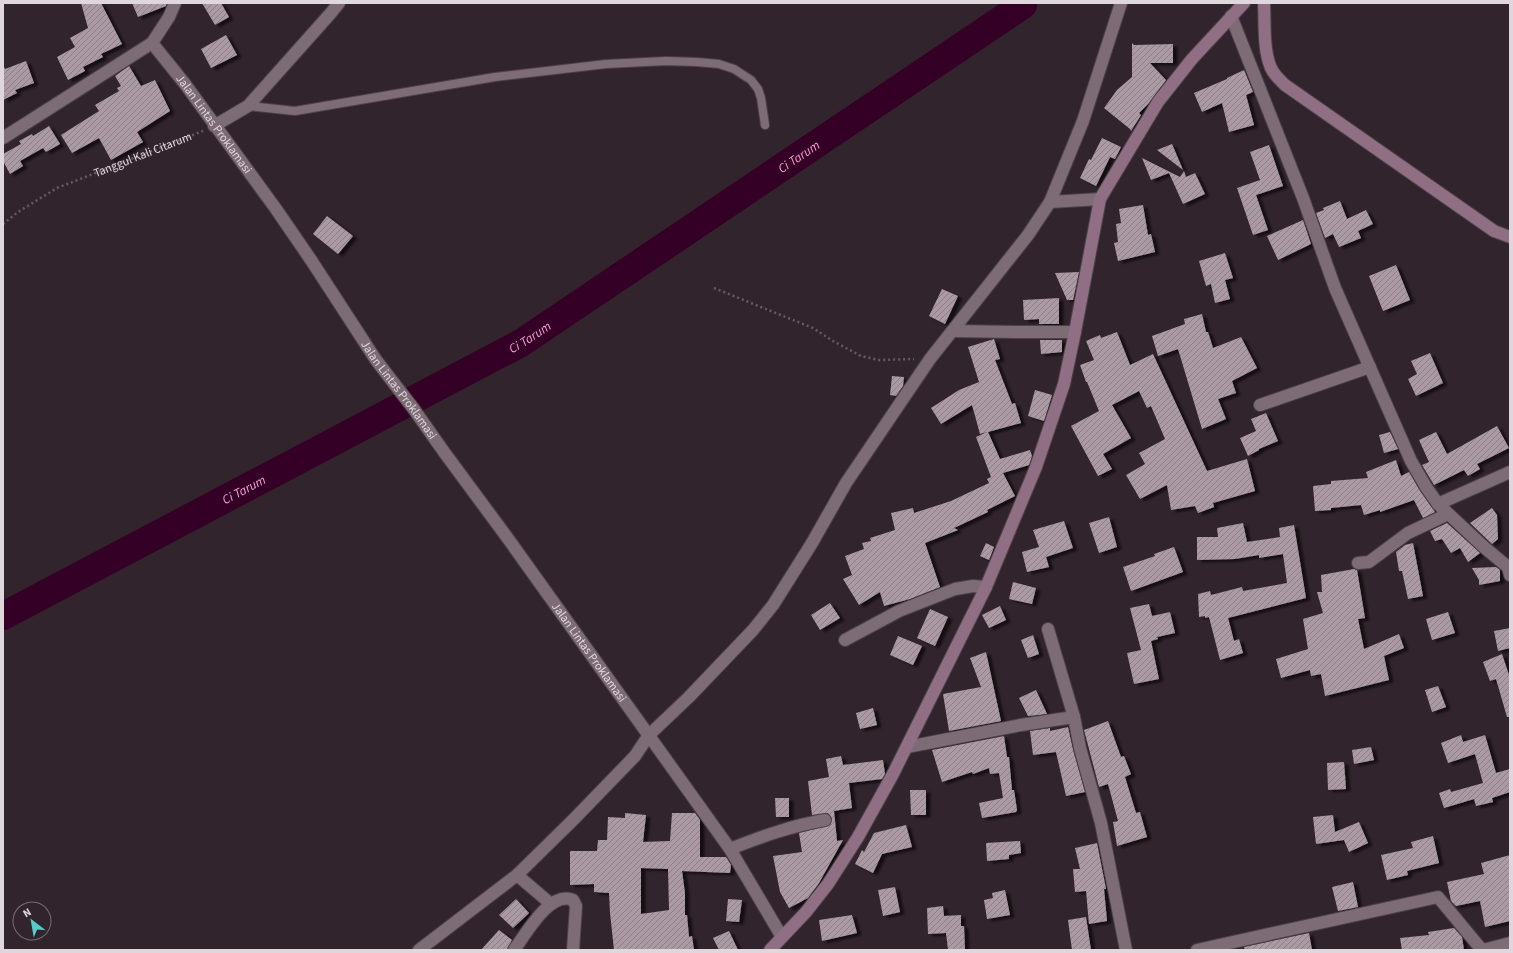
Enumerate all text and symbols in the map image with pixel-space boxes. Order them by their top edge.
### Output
street label: Jalan Lintas Proklamasi [172,71,256,177]
street label: Tanggul Kali Citarum [91,128,195,182]
water label: Ci Tarum [774,136,824,178]
water label: Ci Tarum [506,317,555,358]
street label: Jalan Lintas Proklamasi [357,337,441,443]
water label: Ci Tarum [219,471,269,509]
street label: Jalan Lintas Proklamasi [547,599,630,706]
north arrow [12,901,52,941]
text: N [20,905,34,921]

